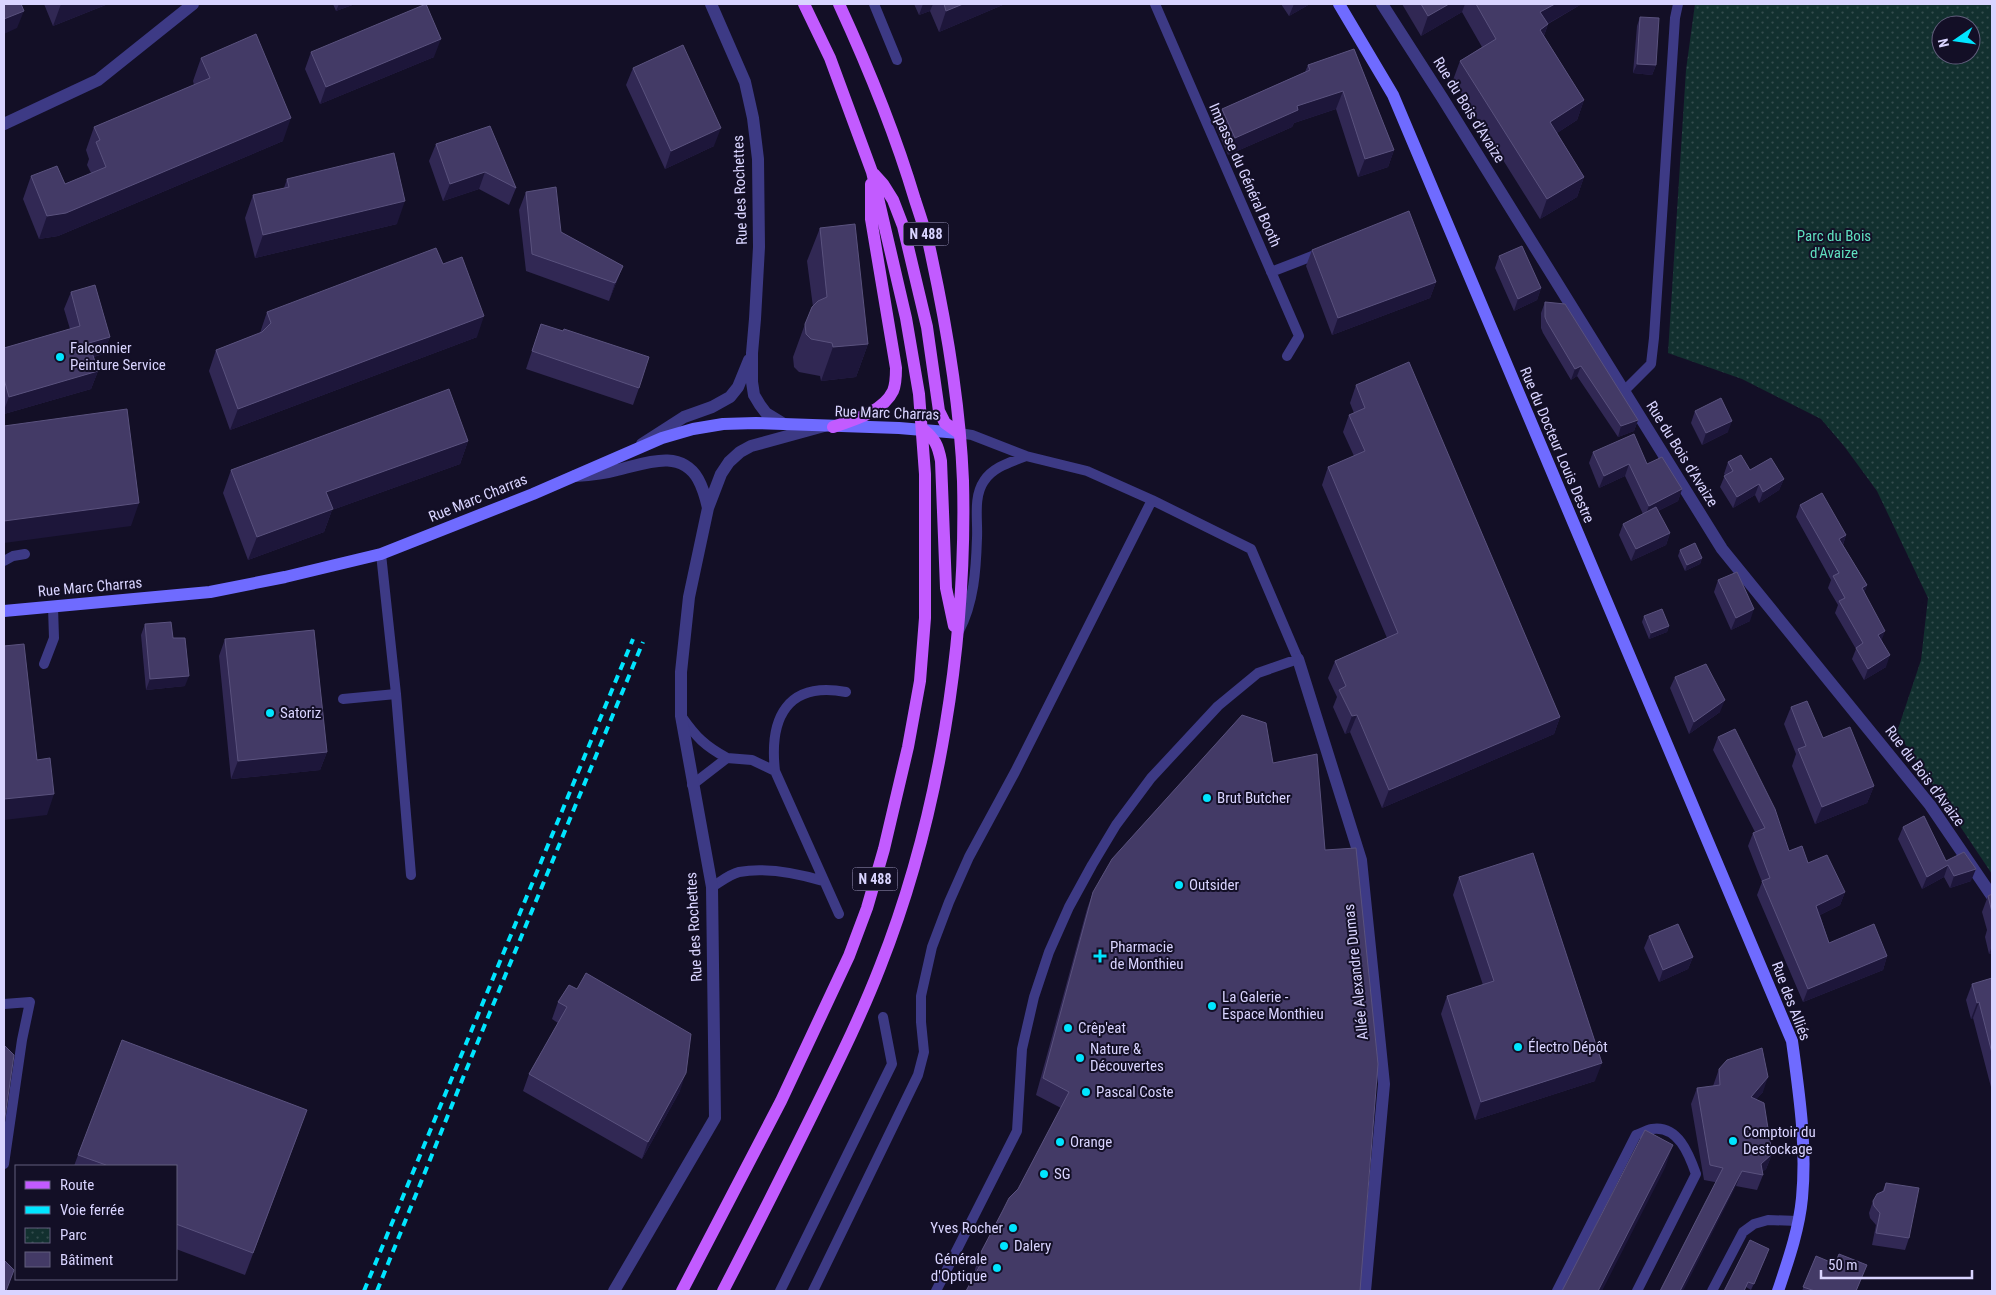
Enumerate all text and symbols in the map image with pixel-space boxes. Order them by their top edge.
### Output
north arrow [1931,15,1981,65]
text: N [1935,37,1952,49]
street label: Rue du Bois d'Avaize [1429,54,1509,166]
street label: Impasse du Général Booth [1205,100,1285,250]
street label: Rue des Rochettes [729,135,751,245]
road number: N 488 [904,222,948,245]
park label: Parc du Bois d'Avaize [1797,227,1871,262]
place label: Falconnier Peinture Service [70,339,166,374]
marker: Falconnier Peinture Service [54,351,66,363]
street label: Rue du Docteur Louis Destre [1516,364,1598,526]
street label: Rue du Bois d'Avaize [1642,398,1722,510]
street label: Rue Marc Charras [834,402,940,424]
street label: Rue Marc Charras [426,470,530,526]
street label: Rue Marc Charras [37,573,143,601]
place label: Satoriz [280,704,321,722]
marker: Satoriz [264,707,276,719]
street label: Rue du Bois d'Avaize [1881,722,1969,830]
place label: Brut Butcher [1217,789,1291,807]
marker: Brut Butcher [1201,792,1213,804]
road number: N 488 [852,868,898,891]
street label: Rue des Rochettes [682,872,706,982]
place label: Outsider [1189,876,1239,894]
marker: Outsider [1173,879,1185,891]
street label: Allée Alexandre Dumas [1340,903,1372,1041]
place label: Pharmacie de Monthieu [1110,938,1183,973]
marker: Pharmacie de Monthieu [1094,950,1106,962]
street label: Rue des Alliés [1768,959,1814,1043]
place label: La Galerie - Espace Monthieu [1222,988,1324,1023]
marker: La Galerie - Espace Monthieu [1206,1000,1218,1012]
place label: Crêp'eat [1078,1019,1126,1037]
marker: Crêp'eat [1062,1022,1074,1034]
place label: Électro Dépôt [1528,1038,1608,1056]
place label: Nature & Découvertes [1090,1040,1164,1075]
marker: Électro Dépôt [1512,1041,1524,1053]
marker: Nature & Découvertes [1074,1052,1086,1064]
place label: Pascal Coste [1096,1083,1174,1101]
marker: Pascal Coste [1080,1086,1092,1098]
place label: Comptoir du Destockage [1743,1123,1816,1158]
place label: Orange [1070,1133,1112,1151]
marker: Comptoir du Destockage [1727,1135,1739,1147]
marker: Orange [1054,1136,1066,1148]
legend [15,1165,178,1280]
place label: SG [1054,1165,1071,1183]
marker: SG [1038,1168,1050,1180]
text: Route [60,1176,94,1194]
text: Voie ferrée [60,1201,124,1219]
place label: Yves Rocher [930,1219,1003,1237]
marker: Yves Rocher [1007,1222,1019,1234]
text: Parc [60,1226,87,1244]
place label: Dalery [1014,1237,1051,1255]
marker: Dalery [998,1240,1010,1252]
scale bar [1821,1248,1972,1280]
place label: Générale d'Optique [931,1250,987,1285]
text: Bâtiment [60,1251,113,1269]
text: 50 m [1828,1256,1858,1274]
marker: Générale d'Optique [991,1262,1003,1274]

